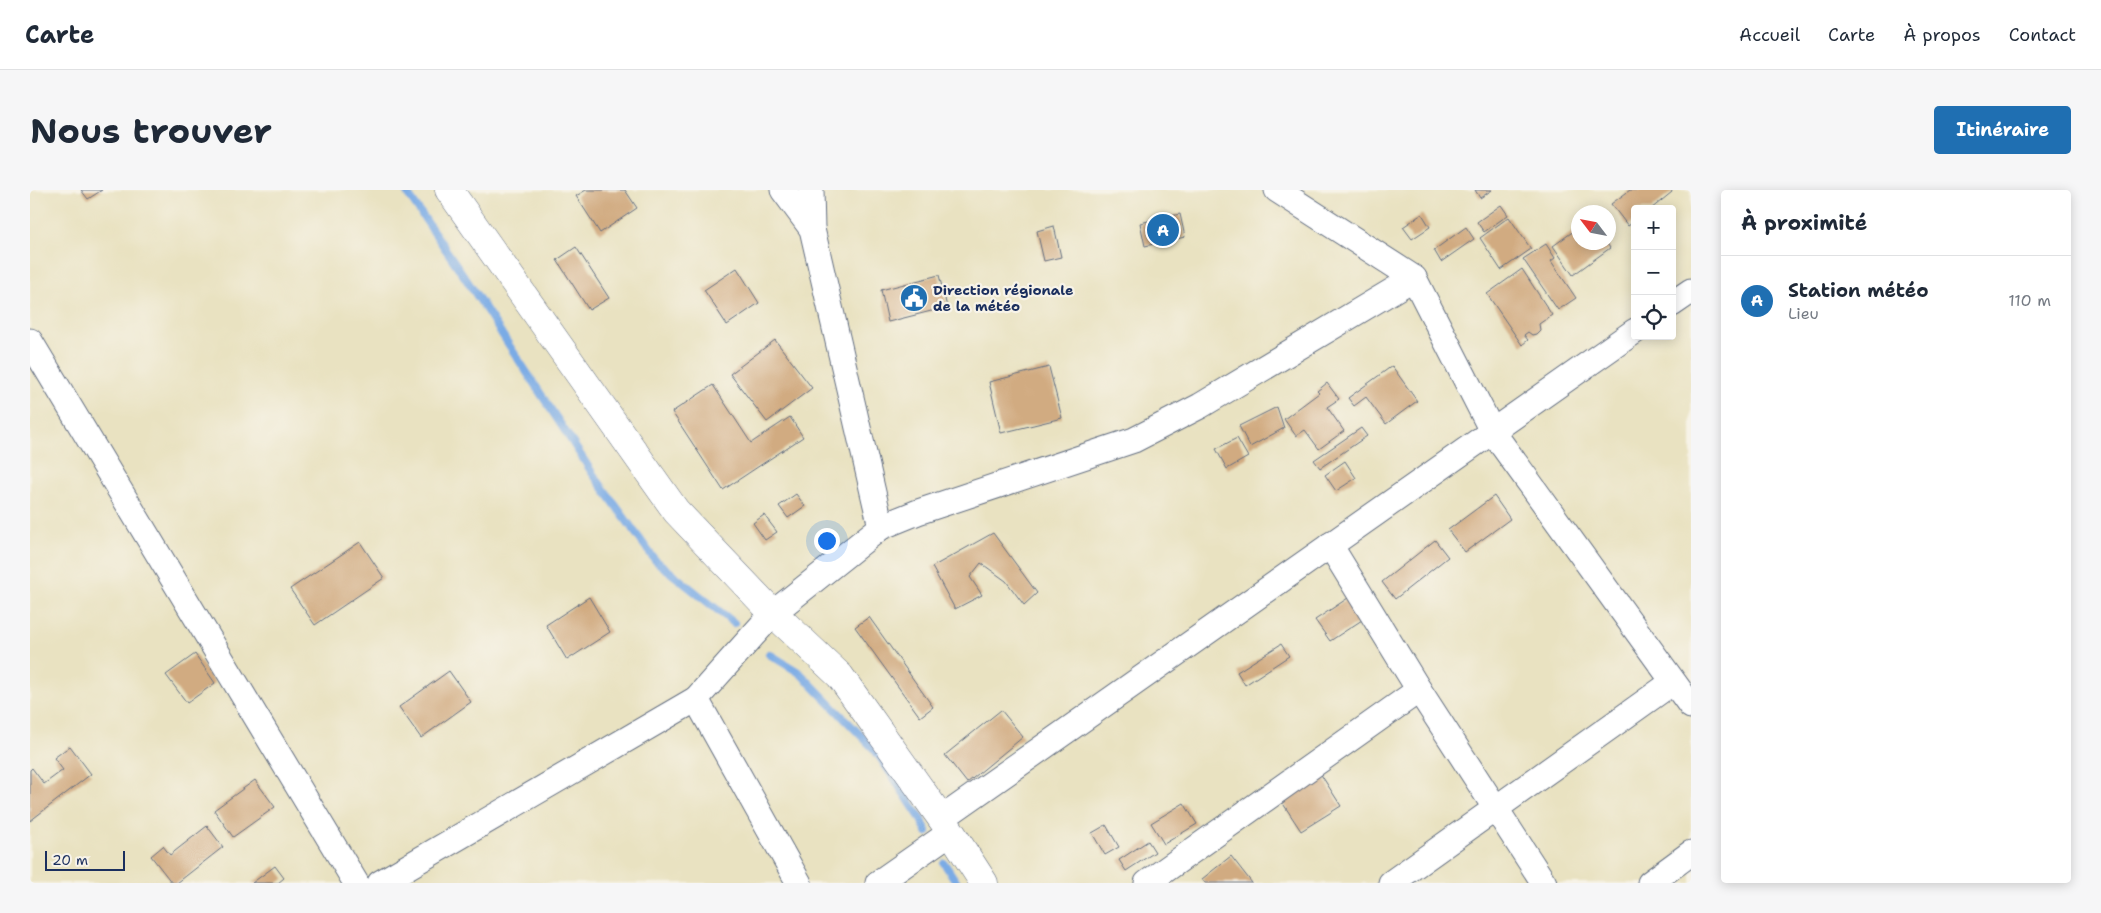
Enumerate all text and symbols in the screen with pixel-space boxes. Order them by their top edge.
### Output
text: Carte [25,19,94,51]
text: Accueil [1739,23,1800,47]
text: Carte [1828,23,1875,47]
text: À propos [1903,23,1981,47]
text: Contact [2009,23,2076,47]
button: Itinéraire [1934,106,2071,154]
text: Nous trouver [30,107,272,154]
north arrow [1571,205,1616,250]
map controls [1631,205,1676,340]
button: + [1631,205,1676,250]
text: À proximité [1741,209,1867,237]
pin: A [1147,211,1179,249]
button: − [1631,250,1676,295]
text: Station météo [1788,278,1929,303]
place label: Direction régionale de la météo [933,281,1073,315]
public building icon: Direction régionale de la météo [899,283,929,313]
text: A [1751,290,1763,311]
text: 110 m [2008,290,2051,311]
button: locate [1631,295,1676,340]
text: Lieu [1788,303,1819,324]
your location [814,528,840,554]
scale bar [45,848,125,871]
text: 20 m [52,851,88,869]

